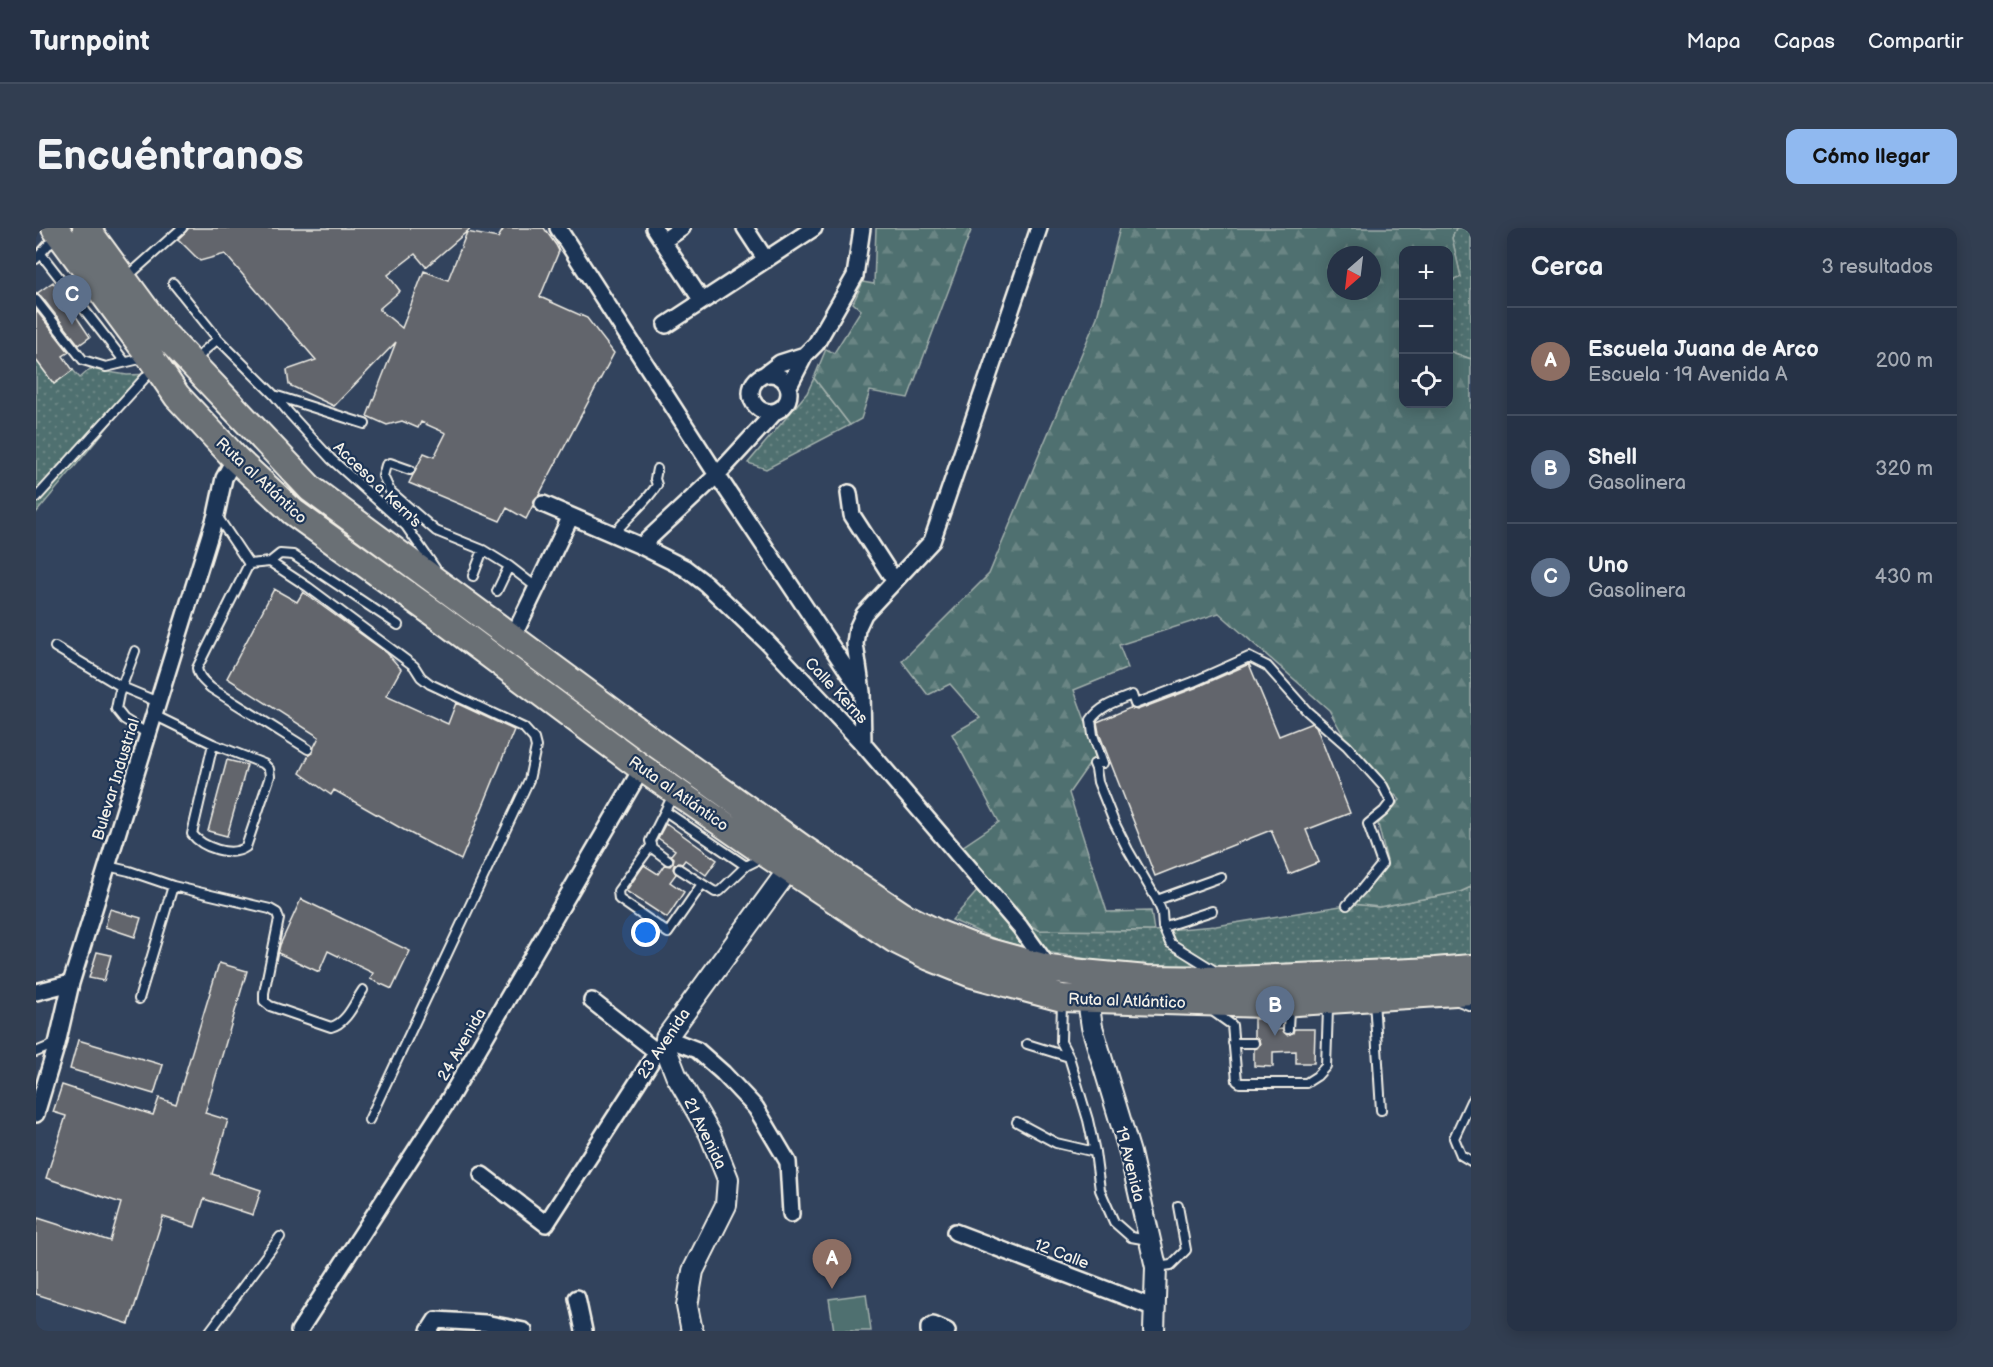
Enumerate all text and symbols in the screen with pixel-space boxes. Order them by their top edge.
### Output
text: Turnpoint [30,25,150,58]
text: Mapa [1687,29,1741,54]
text: Capas [1774,29,1835,54]
text: Compartir [1868,29,1963,54]
button: Cómo llegar [1786,129,1957,184]
text: Encuéntranos [36,131,304,182]
north arrow [1327,246,1381,300]
map controls [1399,246,1453,408]
button: + [1399,246,1453,300]
text: Cerca [1531,252,1603,283]
text: 3 resultados [1822,255,1933,279]
pin: C [52,276,92,325]
button: − [1399,300,1453,354]
text: Escuela Juana de Arco [1588,336,1819,363]
text: A [1544,349,1557,373]
text: 200 m [1876,349,1933,373]
button: locate [1399,354,1453,408]
text: Escuela · 19 Avenida A [1588,363,1787,387]
street label: Ruta al Atlántico [212,434,310,528]
street label: Acceso a Kern's [329,438,425,532]
text: Shell [1588,444,1637,471]
text: B [1543,457,1558,481]
text: 320 m [1875,457,1933,481]
text: Gasolinera [1588,471,1686,495]
text: Uno [1588,552,1628,579]
text: C [1543,565,1558,589]
text: 430 m [1875,565,1933,589]
text: Gasolinera [1588,579,1686,603]
street label: Calle Kerns [800,654,871,728]
street label: Bulevar Industrial [89,716,144,843]
street label: Ruta al Atlántico [625,753,732,836]
your location [631,918,660,947]
pin: B [1256,986,1294,1036]
street label: Ruta al Atlántico [1068,990,1186,1013]
street label: 24 Avenida [434,1005,491,1084]
street label: 23 Avenida [634,1005,695,1083]
street label: 21 Avenida [679,1095,730,1172]
street label: 19 Avenida [1111,1125,1148,1204]
street label: 12 Calle [1031,1235,1092,1274]
pin: A [812,1240,852,1289]

